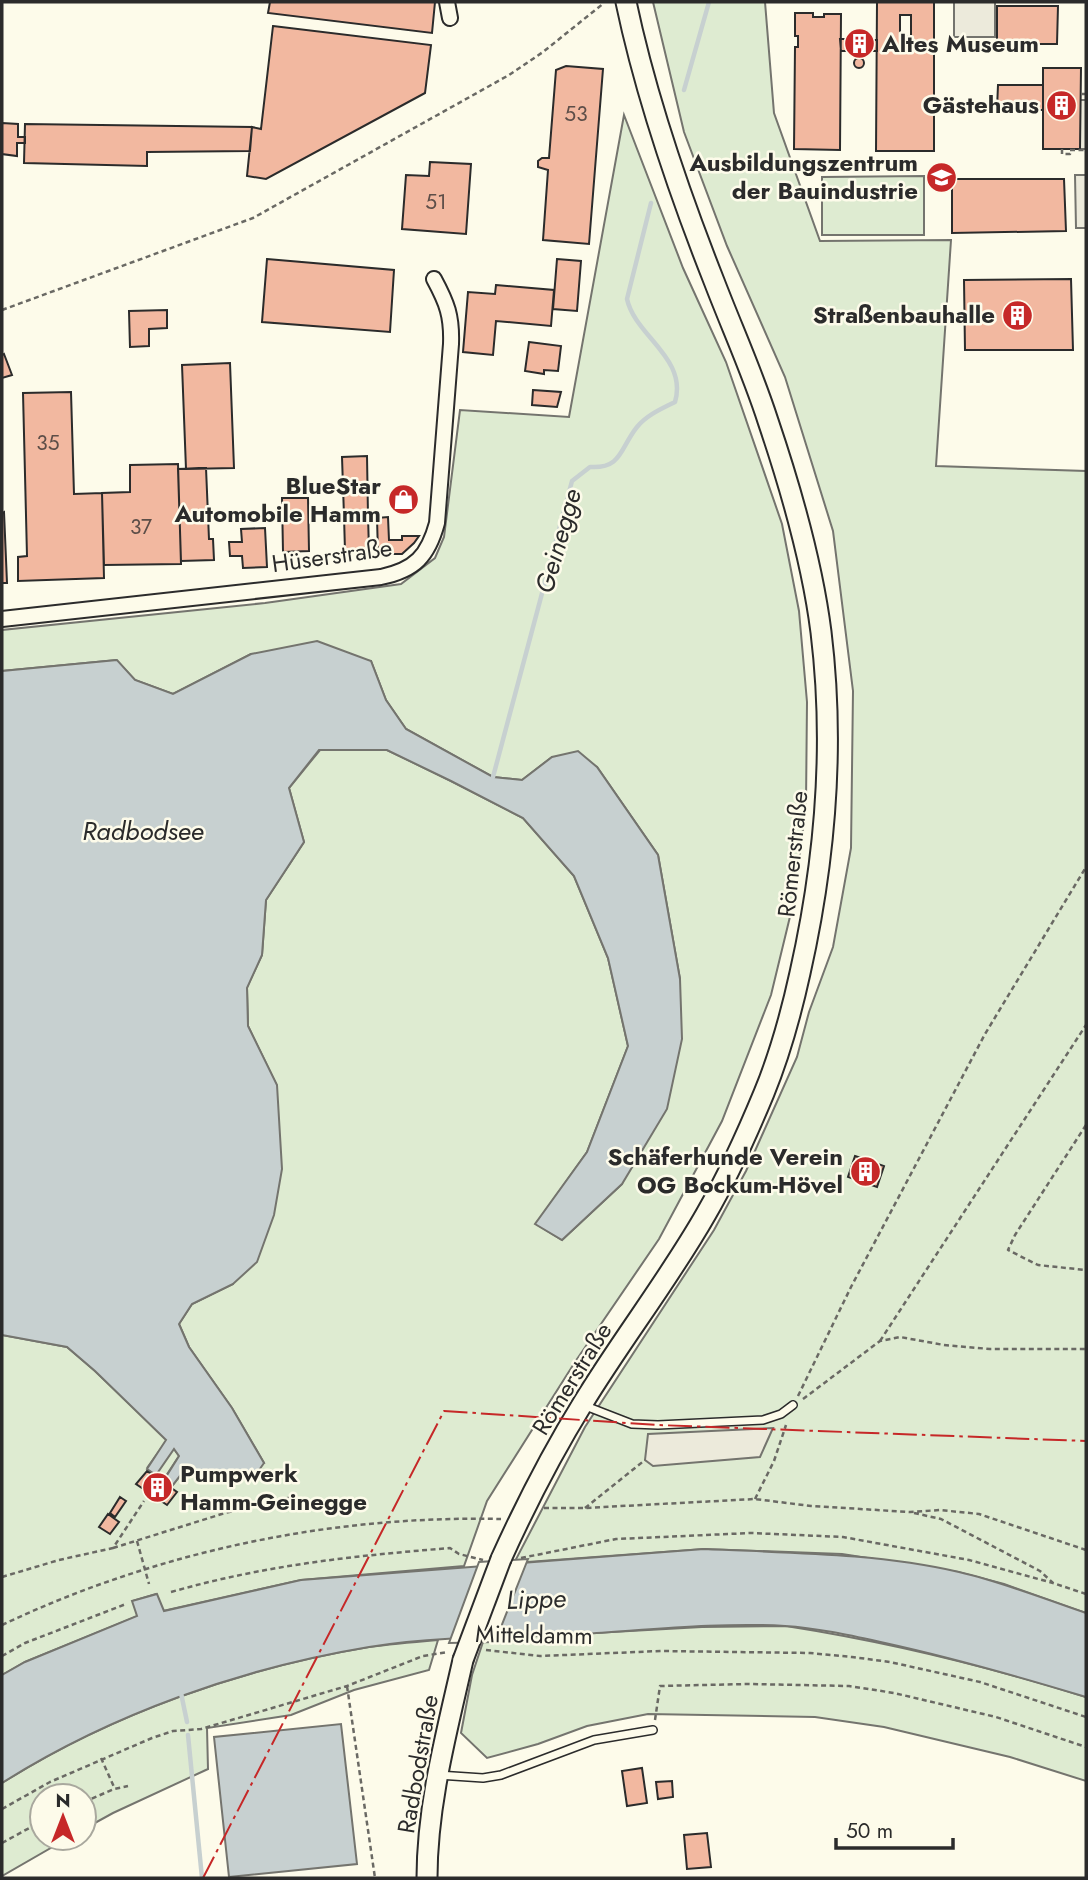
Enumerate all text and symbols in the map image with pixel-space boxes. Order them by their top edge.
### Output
place label: Altes Museum [881,26,1039,61]
building icon: Altes Museum [842,27,876,61]
place label: Gästehaus [923,87,1039,122]
building icon: Gästehaus [1045,88,1079,122]
house number: 53 [564,99,588,129]
place label: Ausbildungszentrum der Bauindustrie [688,145,918,208]
school or university icon: Ausbildungszentrum der Bauindustrie [924,160,958,194]
house number: 51 [425,187,447,217]
place label: Straßenbauhalle [813,297,995,332]
building icon: Straßenbauhalle [1001,298,1035,332]
house number: 35 [36,428,60,458]
place label: BlueStar Automobile Hamm [173,468,381,531]
shop icon: BlueStar Automobile Hamm [387,483,421,517]
water label: Geinegge [525,484,591,598]
house number: 37 [130,512,152,542]
street label: Hüserstraße [270,530,394,581]
street label: Römerstraße [768,789,817,919]
water label: Radbodsee [82,812,204,850]
place label: Schäferhunde Verein OG Bockum-Hövel [607,1139,843,1202]
building icon: Schäferhunde Verein OG Bockum-Hövel [849,1154,883,1188]
street label: Römerstraße [523,1316,620,1442]
place label: Pumpwerk Hamm-Geinegge [180,1456,367,1519]
building icon: Pumpwerk Hamm-Geinegge [140,1471,174,1505]
water label: Lippe [506,1579,566,1619]
street label: Mitteldamm [475,1616,593,1653]
street label: Radbodstraße [388,1692,447,1836]
north arrow [28,1782,98,1852]
text: N [55,1787,71,1814]
scale bar [836,1806,953,1850]
text: 50 m [846,1816,893,1846]

